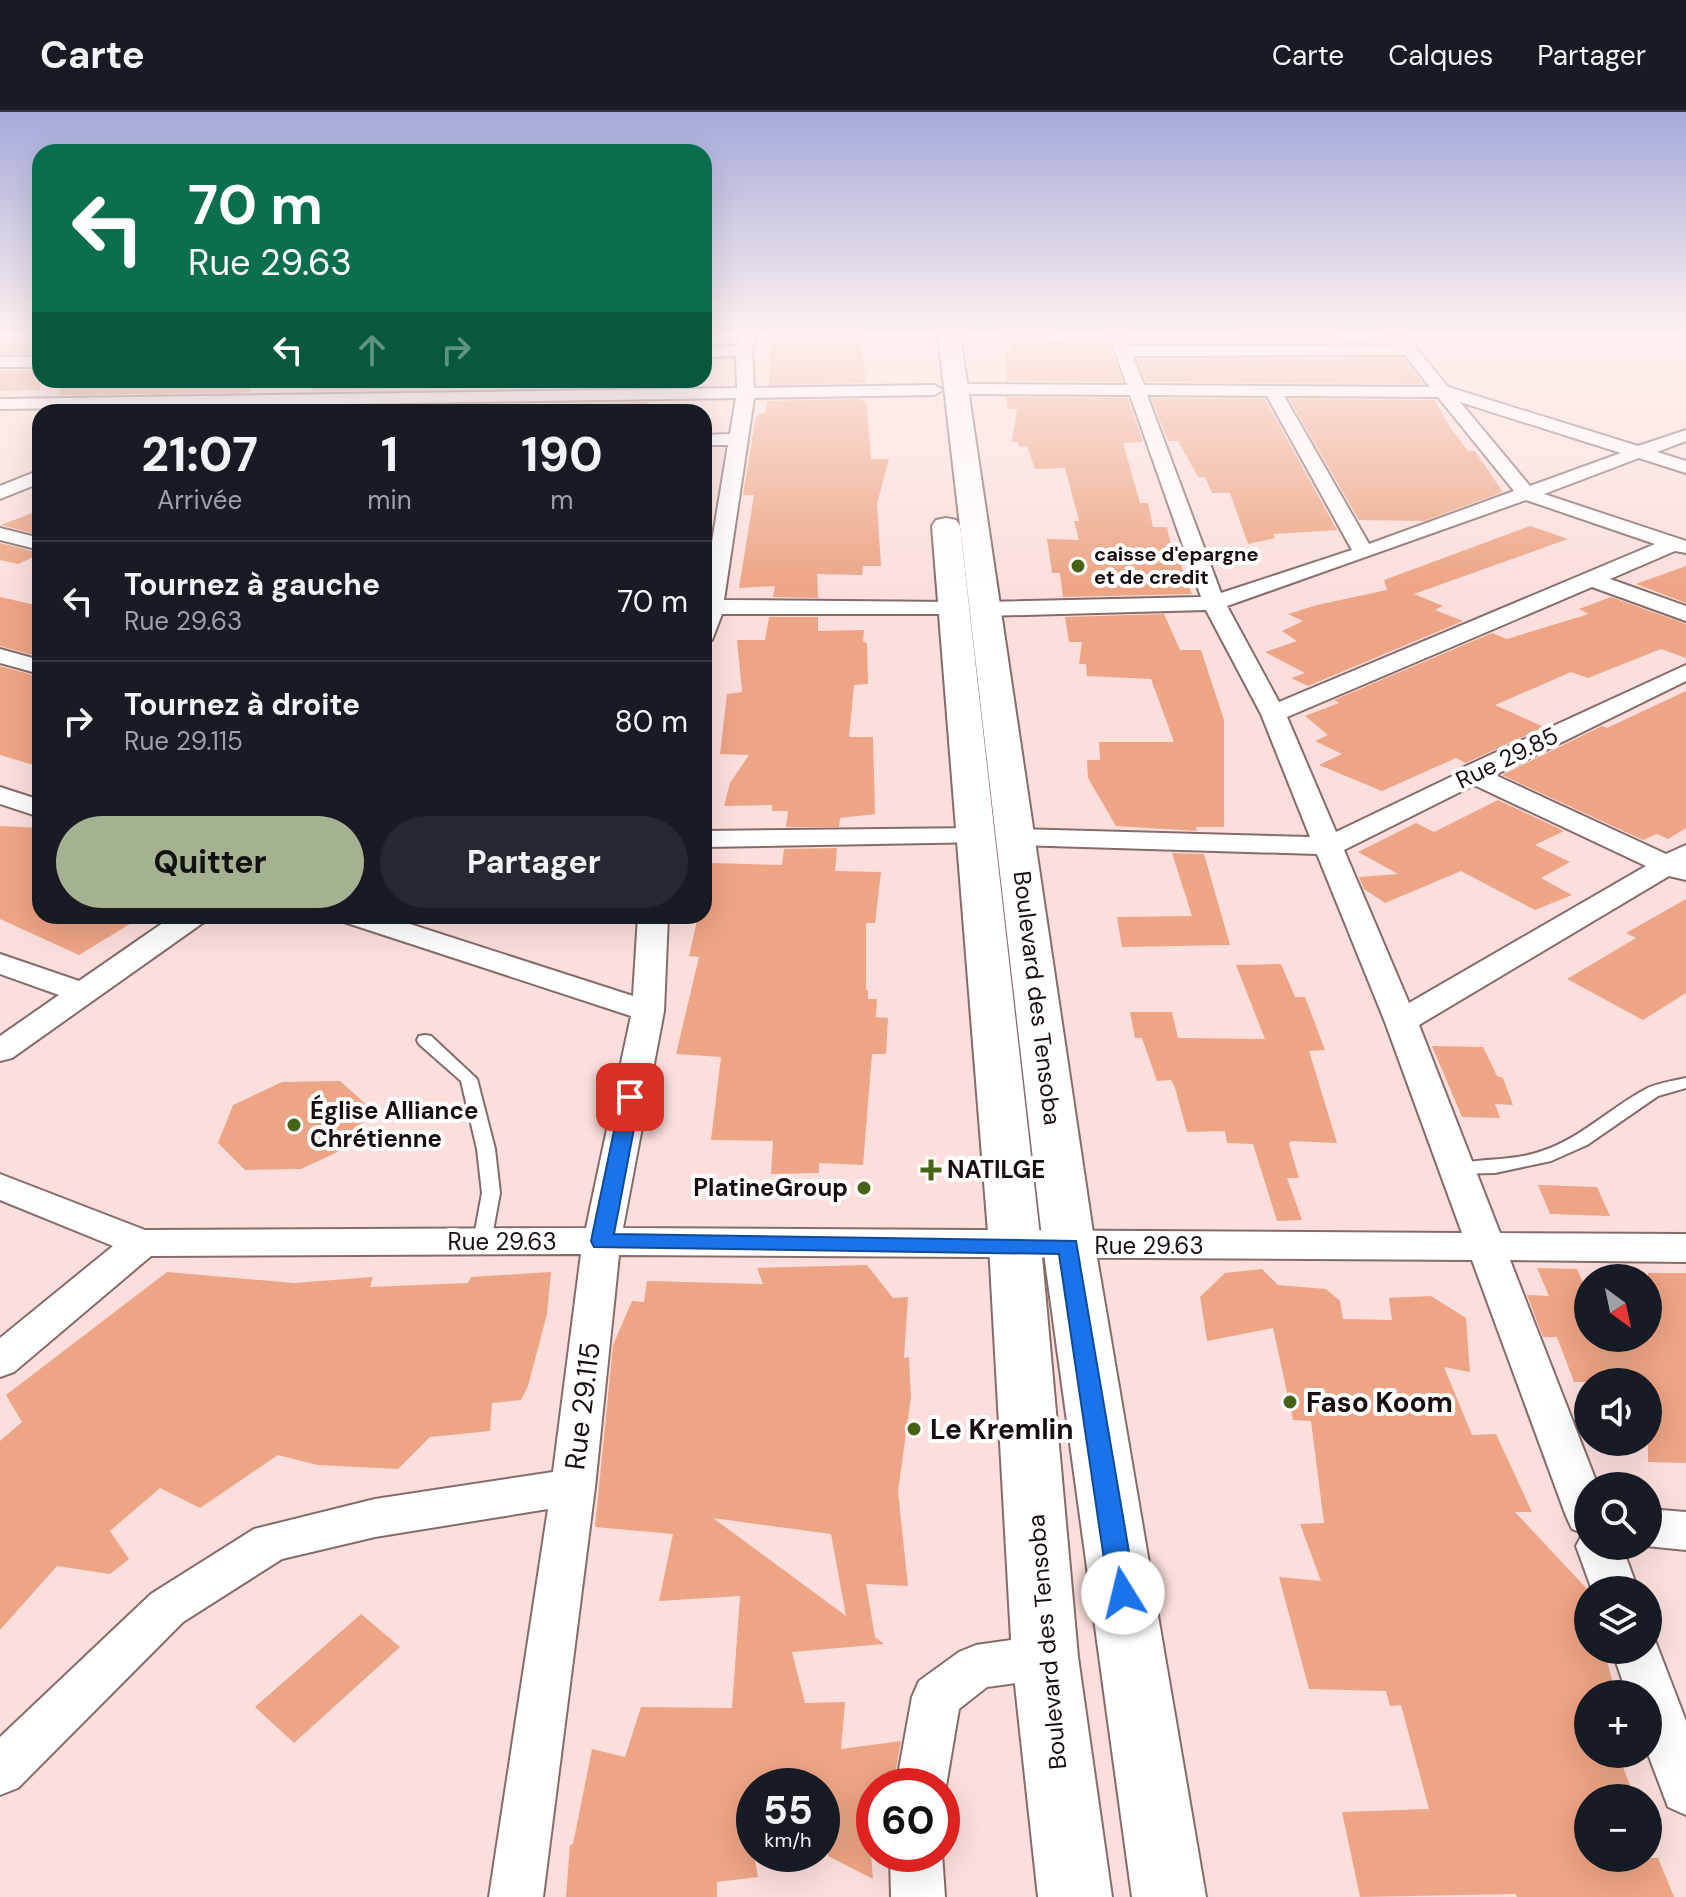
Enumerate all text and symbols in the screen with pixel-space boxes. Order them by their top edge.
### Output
text: Carte [40,30,145,80]
text: Carte [1272,37,1344,74]
text: Calques [1388,37,1493,74]
text: Partager [1537,37,1646,74]
text: 70 m [188,168,323,241]
icon: left [56,176,160,280]
text: Rue 29.63 [188,239,352,286]
icon: left [266,328,310,372]
icon: ahead [350,328,394,372]
icon: right [434,328,478,372]
text: 21:07 [141,423,258,486]
text: 1 [381,423,398,486]
text: 190 [521,423,603,486]
text: Arrivée [157,483,242,517]
text: min [367,483,412,517]
text: m [550,483,573,517]
place label: caisse d'epargne et de credit [1094,541,1258,590]
marker: caisse d'epargne et de credit [1069,557,1087,575]
text: Tournez à gauche [124,565,380,604]
icon: left [56,579,100,623]
text: 70 m [617,582,688,621]
text: Rue 29.63 [124,604,242,638]
text: Tournez à droite [124,685,360,724]
icon: right [56,699,100,743]
text: 80 m [615,702,688,741]
street label: Rue 29.85 [1451,720,1563,796]
text: Rue 29.115 [124,724,243,758]
button: Quitter [56,816,364,908]
button: Partager [380,816,688,908]
street label: Boulevard des Tensoba [1007,869,1068,1127]
pin [596,1063,664,1131]
icon: arrive [608,1075,652,1119]
place label: Église Alliance Chrétienne [310,1094,478,1154]
marker: Église Alliance Chrétienne [285,1116,303,1134]
place label: NATILGE [947,1154,1045,1185]
marker: NATILGE [922,1161,940,1179]
place label: PlatineGroup [693,1172,848,1203]
marker: PlatineGroup [855,1179,873,1197]
street label: Rue 29.63 [447,1226,557,1257]
street label: Rue 29.63 [1094,1230,1204,1261]
north arrow [1574,1264,1662,1352]
map controls [1574,1264,1662,1872]
street label: Rue 29.115 [556,1340,609,1472]
button: sound [1574,1368,1662,1456]
place label: Faso Koom [1306,1384,1453,1421]
marker: Faso Koom [1281,1393,1299,1411]
place label: Le Kremlin [930,1411,1074,1448]
marker: Le Kremlin [905,1420,923,1438]
button: search [1574,1472,1662,1560]
street label: Boulevard des Tensoba [1020,1513,1073,1771]
position arrow [1081,1551,1165,1635]
button: layers [1574,1576,1662,1664]
button: + [1574,1680,1662,1768]
speed limit sign: 60 [856,1768,960,1872]
text: 55 [763,1784,813,1836]
button: − [1574,1784,1662,1872]
text: km/h [764,1827,812,1853]

